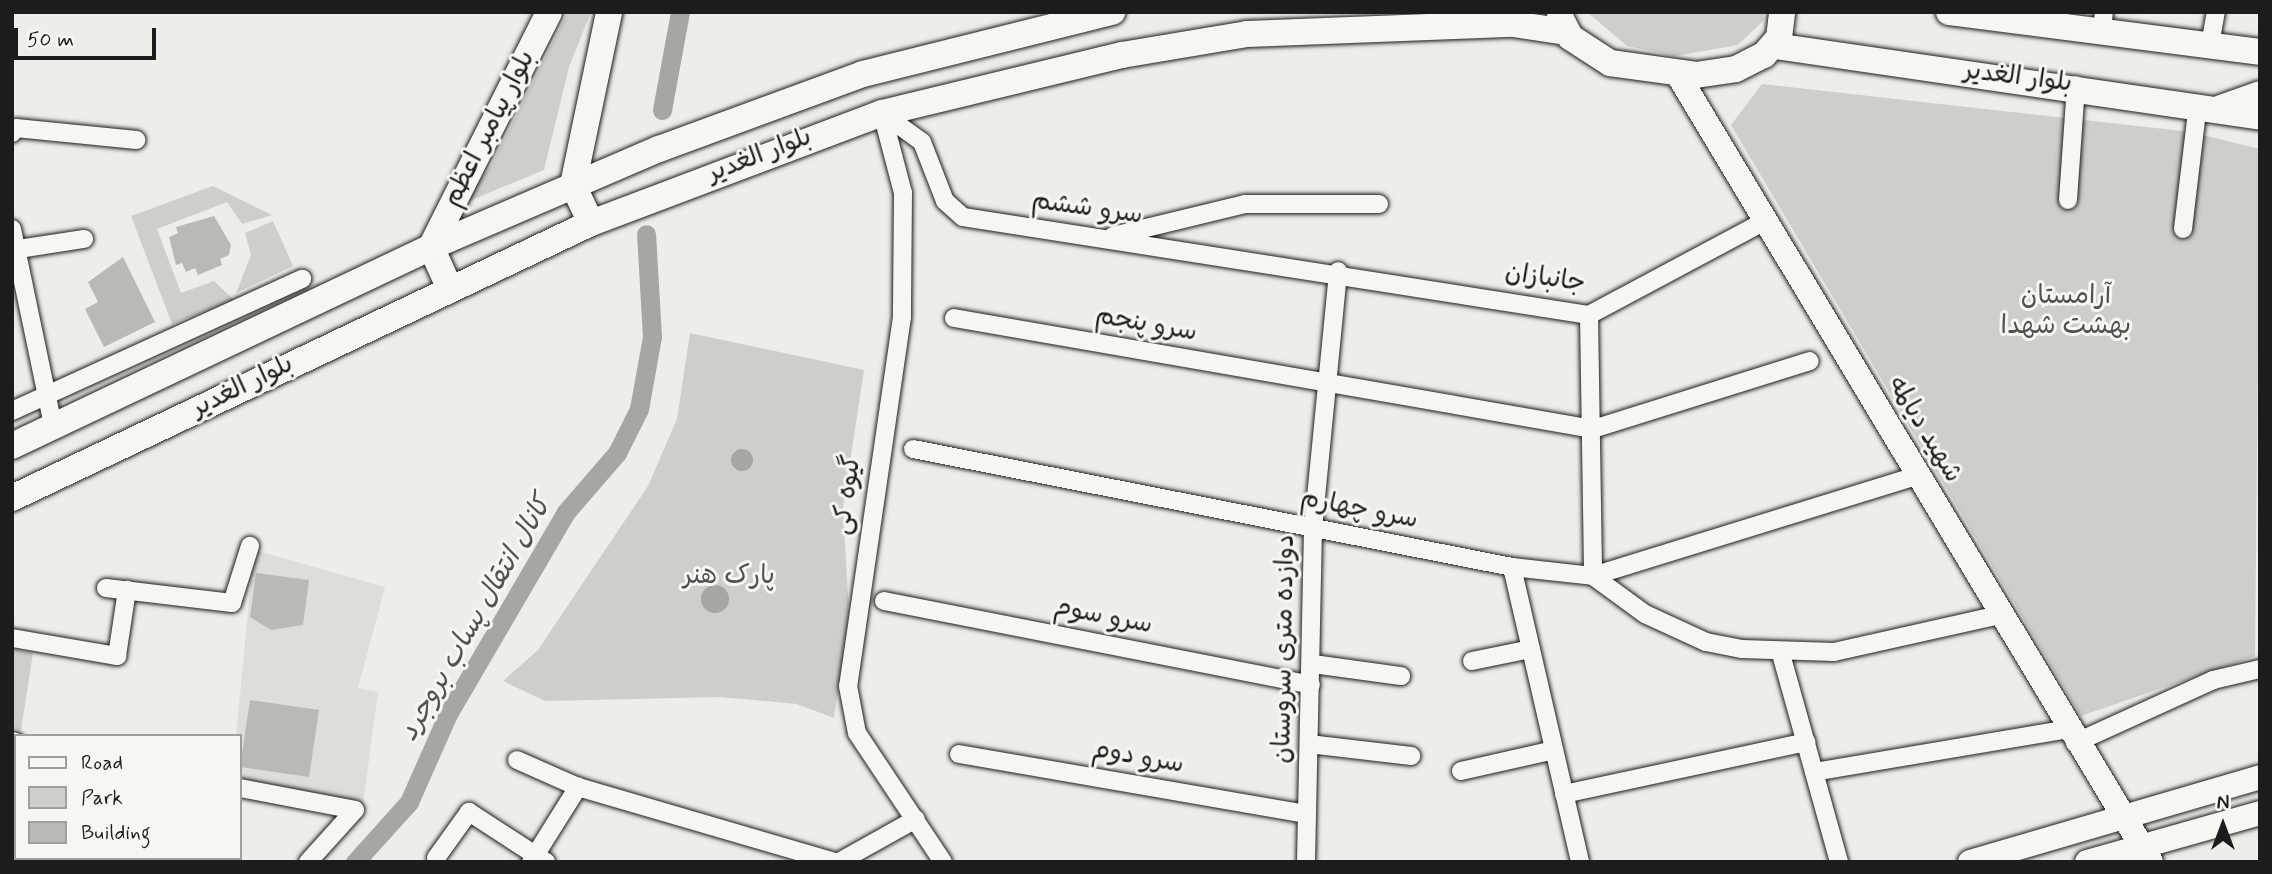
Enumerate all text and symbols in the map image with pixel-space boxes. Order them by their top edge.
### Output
scale bar [18,14,159,58]
text: 50 m [27,26,74,54]
street label: بلوار پیامبر اعظم [437,46,543,212]
street label: بلوار الغدیر [1962,56,2074,100]
street label: بلوار الغدیر [704,122,816,190]
street label: سرو ششم [1030,186,1144,232]
street label: جانبازان [1503,258,1587,300]
park label: آرامستان بهشت شهدا [2001,281,2131,342]
street label: سرو پنجم [1093,301,1199,349]
street label: بلوار الغدیر [187,349,299,425]
street label: شهید دیالمه [1880,371,1968,489]
street label: گیوه کی [827,453,869,537]
street label: سرو چهارم [1298,483,1420,537]
water label: کانال انتقال پساب بروجرد [392,491,560,747]
street label: دوازده متری سروستان [1267,534,1303,764]
park label: پارک هنر [683,561,775,593]
street label: سرو سوم [1051,592,1155,642]
legend [14,734,242,860]
street label: سرو دوم [1090,735,1186,781]
text: Road [81,749,123,777]
text: Park [81,784,123,812]
north arrow [2188,790,2258,860]
text: N [2217,791,2229,816]
text: Building [81,819,151,847]

